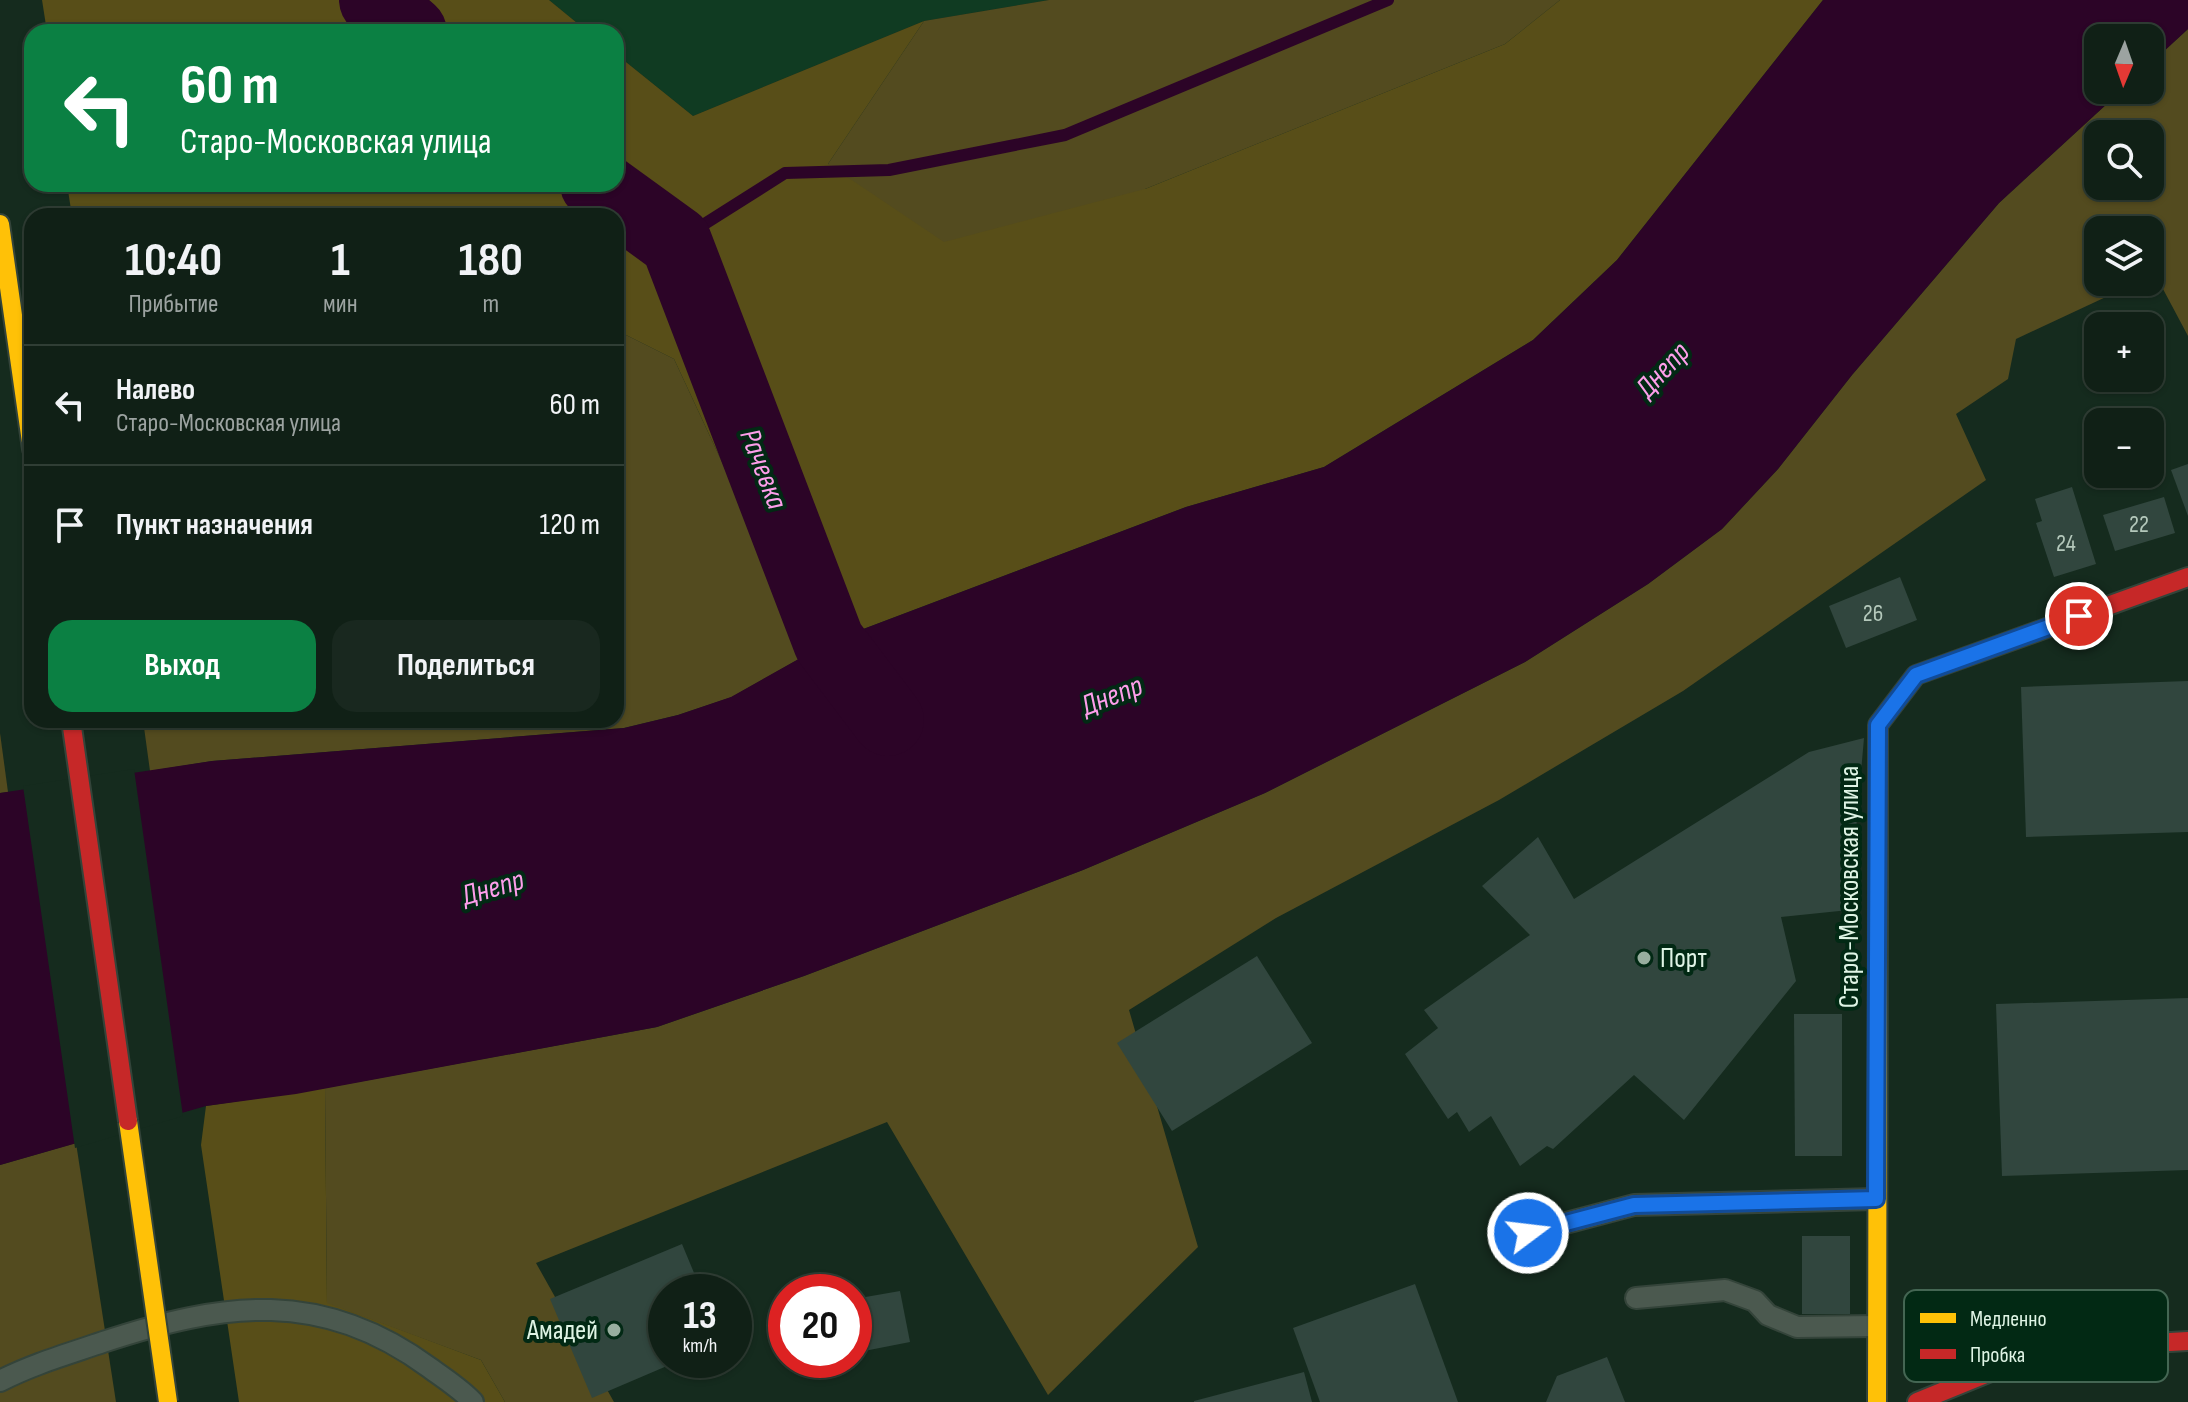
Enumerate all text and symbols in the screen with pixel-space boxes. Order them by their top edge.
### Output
north arrow [2084,24,2164,104]
map controls [2084,24,2164,488]
text: 60 m [180,53,279,120]
icon: left [48,56,152,160]
button: search [2084,120,2164,200]
text: Старо-Московская улица [180,121,492,164]
button: layers [2084,216,2164,296]
text: 10:40 [125,232,222,289]
text: 1 [331,232,350,289]
text: 180 [459,232,523,289]
text: Прибытие [128,289,219,320]
text: мин [323,289,358,320]
text: m [482,289,499,320]
button: + [2084,312,2164,392]
water label: Днепр [1627,335,1698,407]
text: Налево [116,372,195,408]
icon: left [48,383,92,427]
text: 60 m [549,387,600,423]
text: Старо-Московская улица [116,408,341,439]
button: − [2084,408,2164,488]
water label: Рачевка [731,424,795,514]
icon: arrive [48,503,92,547]
text: Пункт назначения [116,507,313,543]
text: 120 m [539,507,600,543]
house number: 22 [2129,510,2149,539]
house number: 24 [2056,529,2076,558]
pin [2045,582,2113,650]
icon: arrive [2057,594,2101,638]
house number: 26 [1863,599,1883,628]
button: Выход [48,620,316,712]
button: Поделиться [332,620,600,712]
water label: Днепр [1074,668,1148,725]
street label: Старо-Московская улица [1833,766,1866,1008]
water label: Днепр [456,862,528,915]
place label: Порт [1660,942,1707,975]
marker: Порт [1635,949,1653,967]
position arrow [1486,1191,1570,1275]
speed limit sign: 20 [768,1274,872,1378]
legend [1904,1290,2168,1382]
text: 13 [683,1292,717,1340]
text: Медленно [1970,1306,2047,1333]
place label: Амадей [526,1314,598,1347]
marker: Амадей [605,1321,623,1339]
text: km/h [683,1334,717,1358]
text: Пробка [1970,1342,2025,1369]

